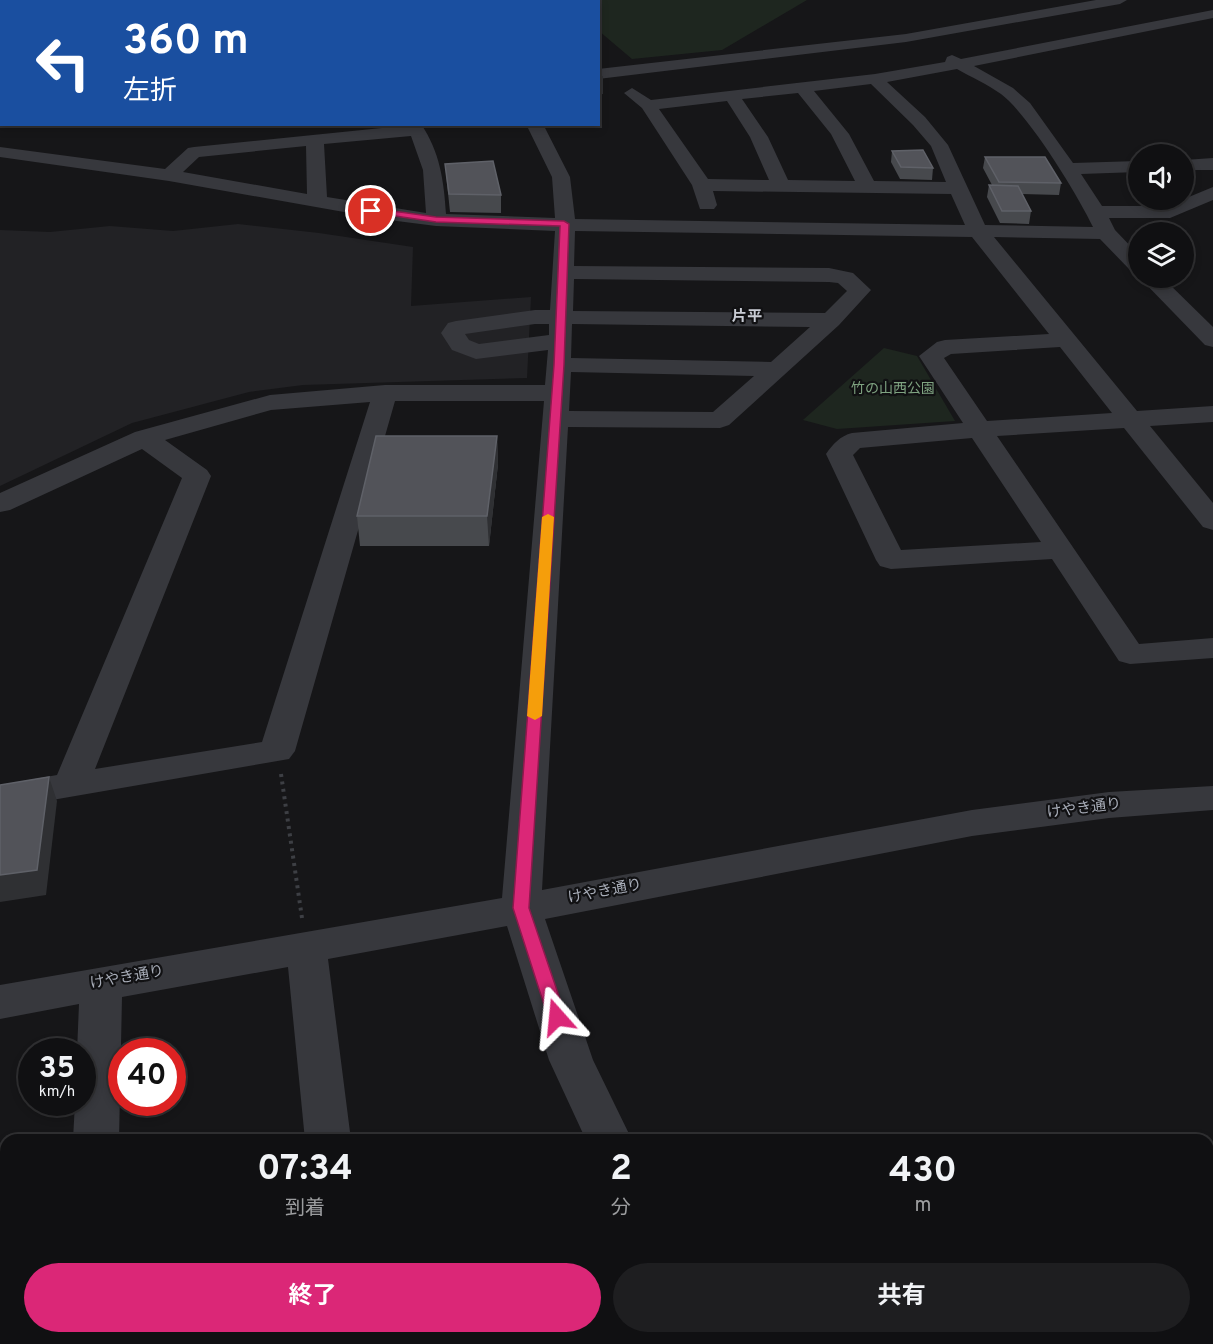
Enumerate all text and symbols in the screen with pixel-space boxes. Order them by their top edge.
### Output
text: 360 m [123,16,249,69]
icon: left [24,24,102,102]
text: 左折 [123,75,177,109]
map controls [1128,144,1194,288]
button: sound [1128,144,1194,210]
pin [345,185,396,236]
icon: arrive [354,194,387,227]
button: layers [1128,222,1194,288]
district label: 片平 [732,308,762,327]
park label: 竹の山西公園 [851,381,935,398]
street label: けやき通り [1046,795,1122,823]
street label: けやき通り [566,876,644,908]
street label: けやき通り [88,962,166,994]
position arrow [525,985,589,1049]
speed limit sign: 40 [108,1038,186,1116]
text: 35 [39,1051,75,1088]
text: km/h [39,1083,75,1102]
text: 07:34 [257,1147,353,1193]
text: 2 [610,1147,632,1193]
text: 430 [889,1149,957,1195]
text: m [915,1193,931,1219]
text: 到着 [285,1196,325,1222]
text: 分 [611,1196,631,1222]
button: 終了 [24,1263,601,1332]
button: 共有 [613,1263,1190,1332]

